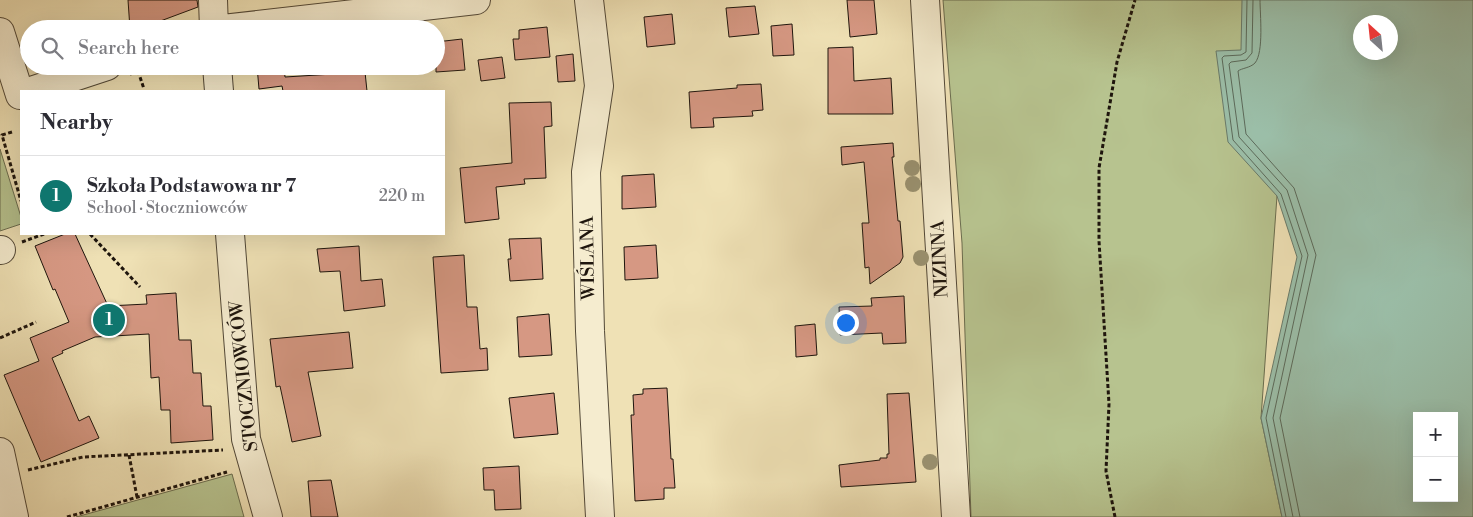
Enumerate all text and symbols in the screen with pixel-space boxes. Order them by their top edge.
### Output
north arrow [1353,15,1398,60]
search box [20,20,445,75]
icon: search [38,34,66,62]
text: Search here [78,36,179,60]
text: Nearby [40,110,113,136]
text: Szkoła Podstawowa nr 7 [87,174,296,198]
text: 1 [52,186,60,206]
text: 220 m [379,186,425,206]
text: School · Stoczniowców [87,198,247,218]
street label: WIŚLANA [576,215,600,301]
street label: NIZINNA [926,219,954,298]
street label: STOCZNIOWCÓW [225,299,263,453]
pin: 1 [93,301,125,339]
your location [833,310,859,336]
map controls [1413,412,1458,502]
button: + [1413,412,1458,457]
button: − [1413,457,1458,502]

